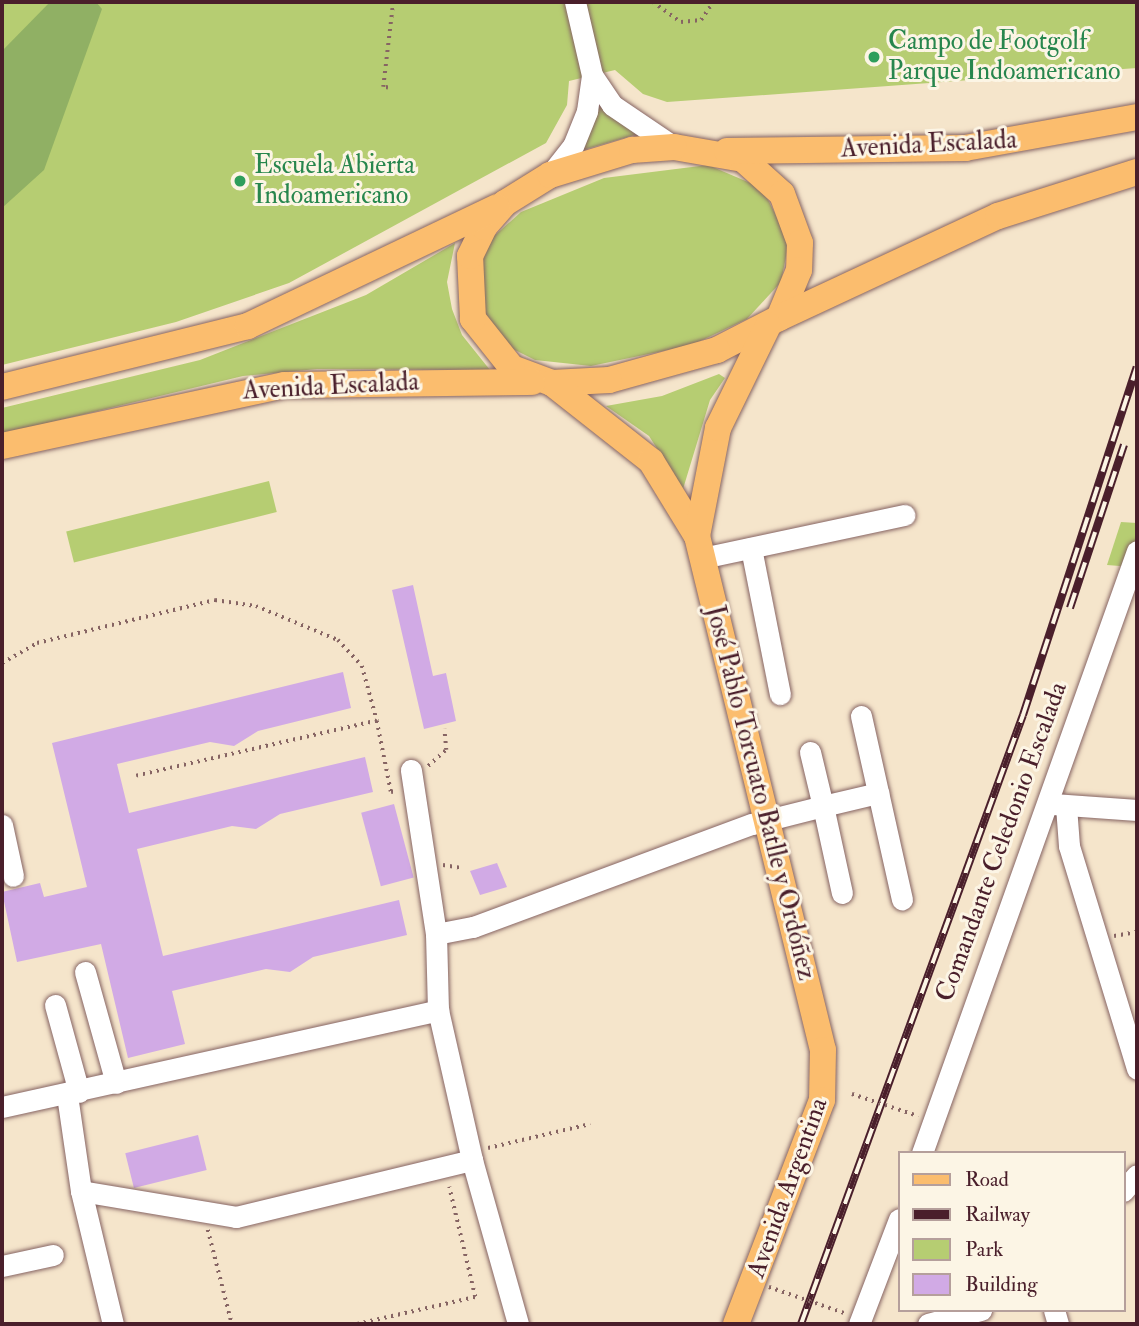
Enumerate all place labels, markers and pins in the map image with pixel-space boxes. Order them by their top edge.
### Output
place label: Campo de Footgolf Parque Indoamericano [888,26,1121,88]
marker: Campo de Footgolf Parque Indoamericano [866,49,882,65]
place label: Escuela Abierta Indoamericano [254,150,415,212]
marker: Escuela Abierta Indoamericano [232,173,248,189]

